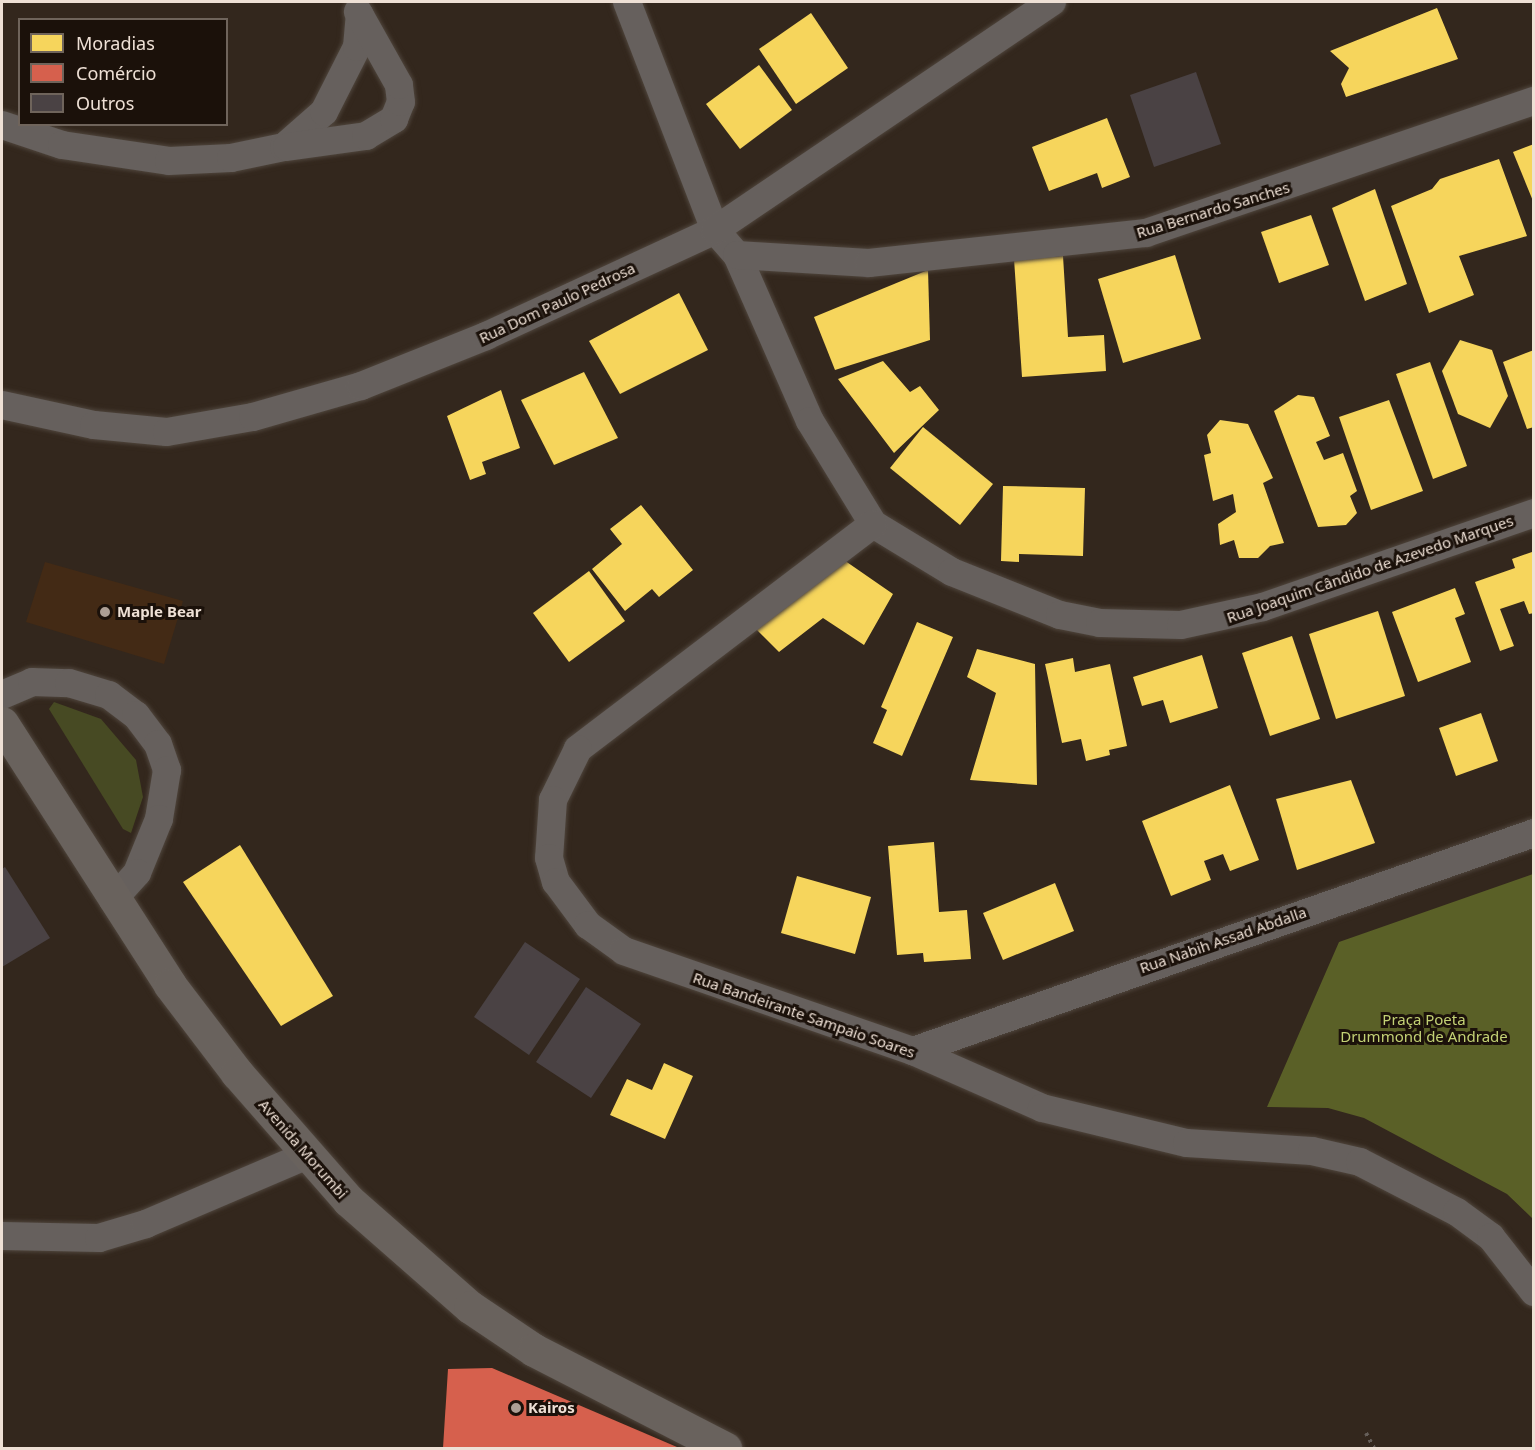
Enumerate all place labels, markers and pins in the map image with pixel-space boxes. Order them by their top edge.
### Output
place label: Maple Bear [117,603,202,621]
marker: Maple Bear [98,605,112,619]
place label: Kairos [528,1399,575,1417]
marker: Kairos [509,1401,523,1415]

